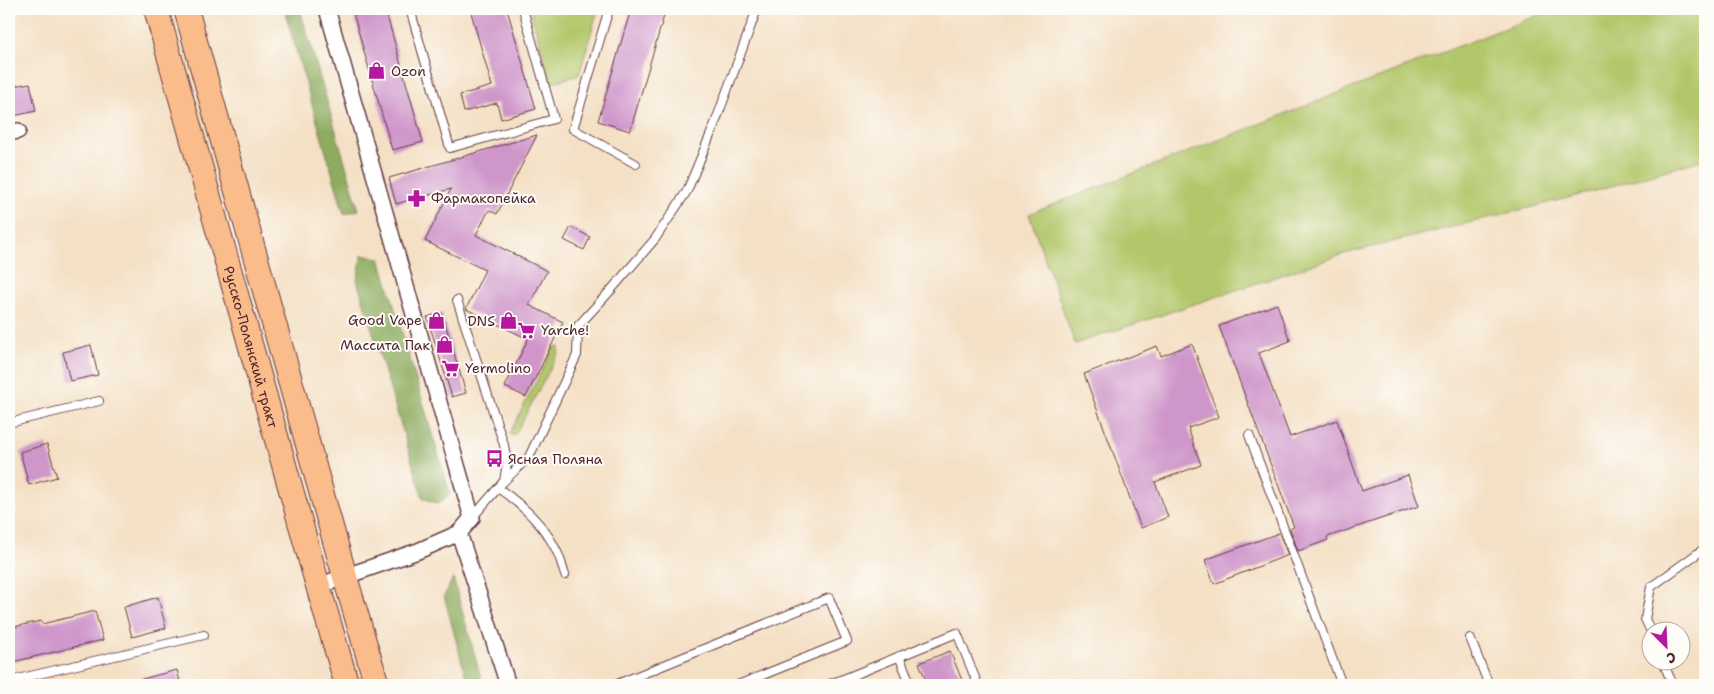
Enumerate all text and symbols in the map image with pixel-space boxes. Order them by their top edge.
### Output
shop icon: Ozon [367,61,387,81]
place label: Ozon [391,62,426,80]
pharmacy icon: Фармакопейка [407,188,427,208]
place label: Фармакопейка [431,189,536,207]
street label: Русско-Полянский тракт [220,264,282,431]
shop icon: Good Vape [426,310,446,330]
place label: Good Vape [348,311,422,329]
shop icon: DNS [499,311,519,331]
place label: DNS [467,312,495,330]
supermarket icon: Yarche! [517,320,537,340]
place label: Yarche! [541,321,589,339]
shop icon: Массита Пак [434,335,454,355]
place label: Массита Пак [340,336,431,354]
supermarket icon: Yermolino [441,358,461,378]
place label: Yermolino [465,359,531,377]
bus stop icon: Ясная Поляна [484,449,504,469]
place label: Ясная Поляна [508,450,603,468]
north arrow [1642,622,1692,672]
text: С [1664,648,1679,668]

